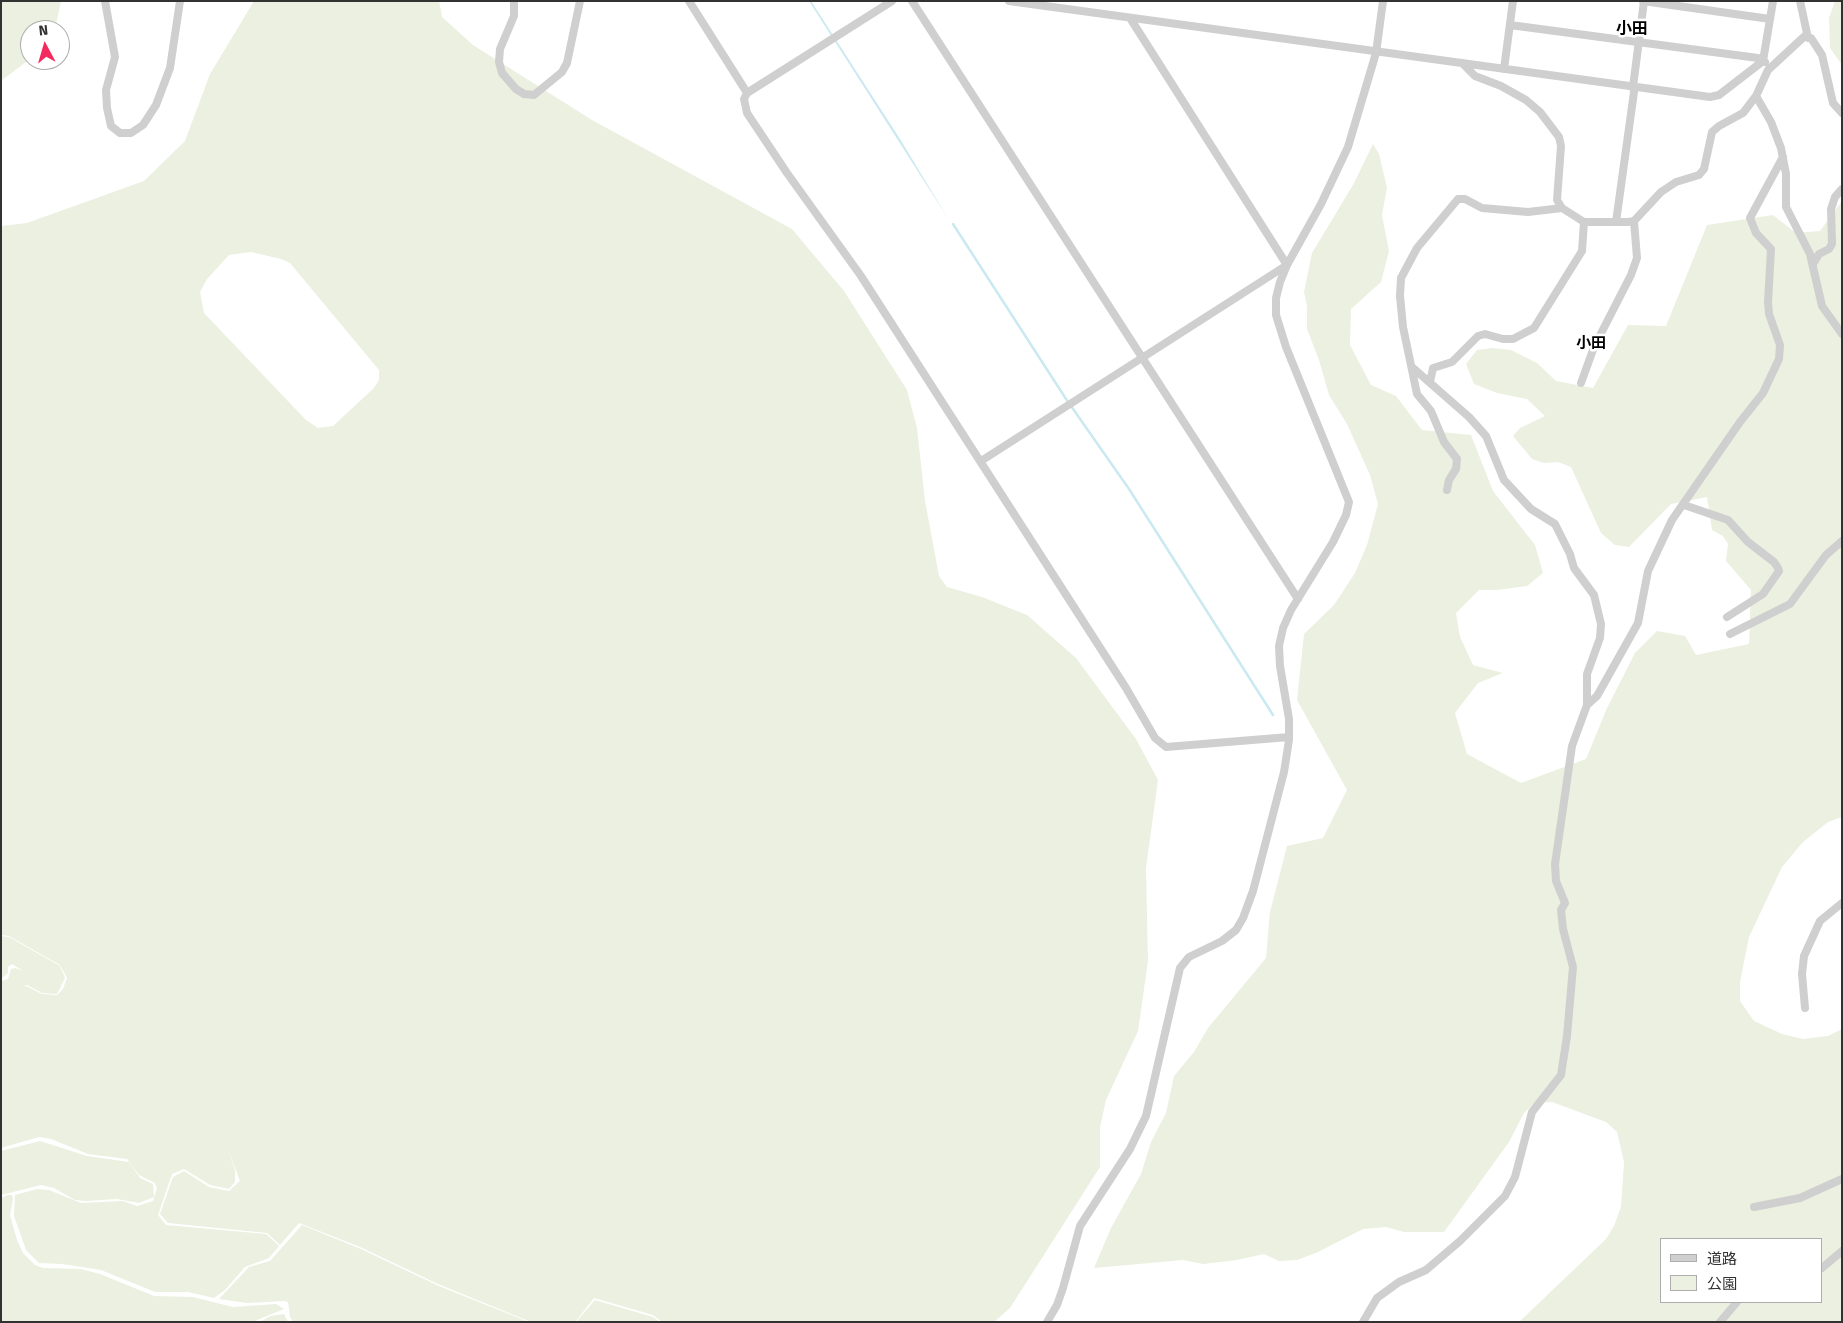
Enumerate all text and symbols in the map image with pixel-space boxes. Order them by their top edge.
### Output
north arrow [20,20,70,70]
district label: 小田 [1616,20,1648,40]
text: N [38,22,49,40]
district label: 小田 [1576,335,1606,353]
legend [1660,1238,1823,1303]
text: 道路 [1707,1250,1737,1268]
text: 公園 [1707,1275,1737,1293]

